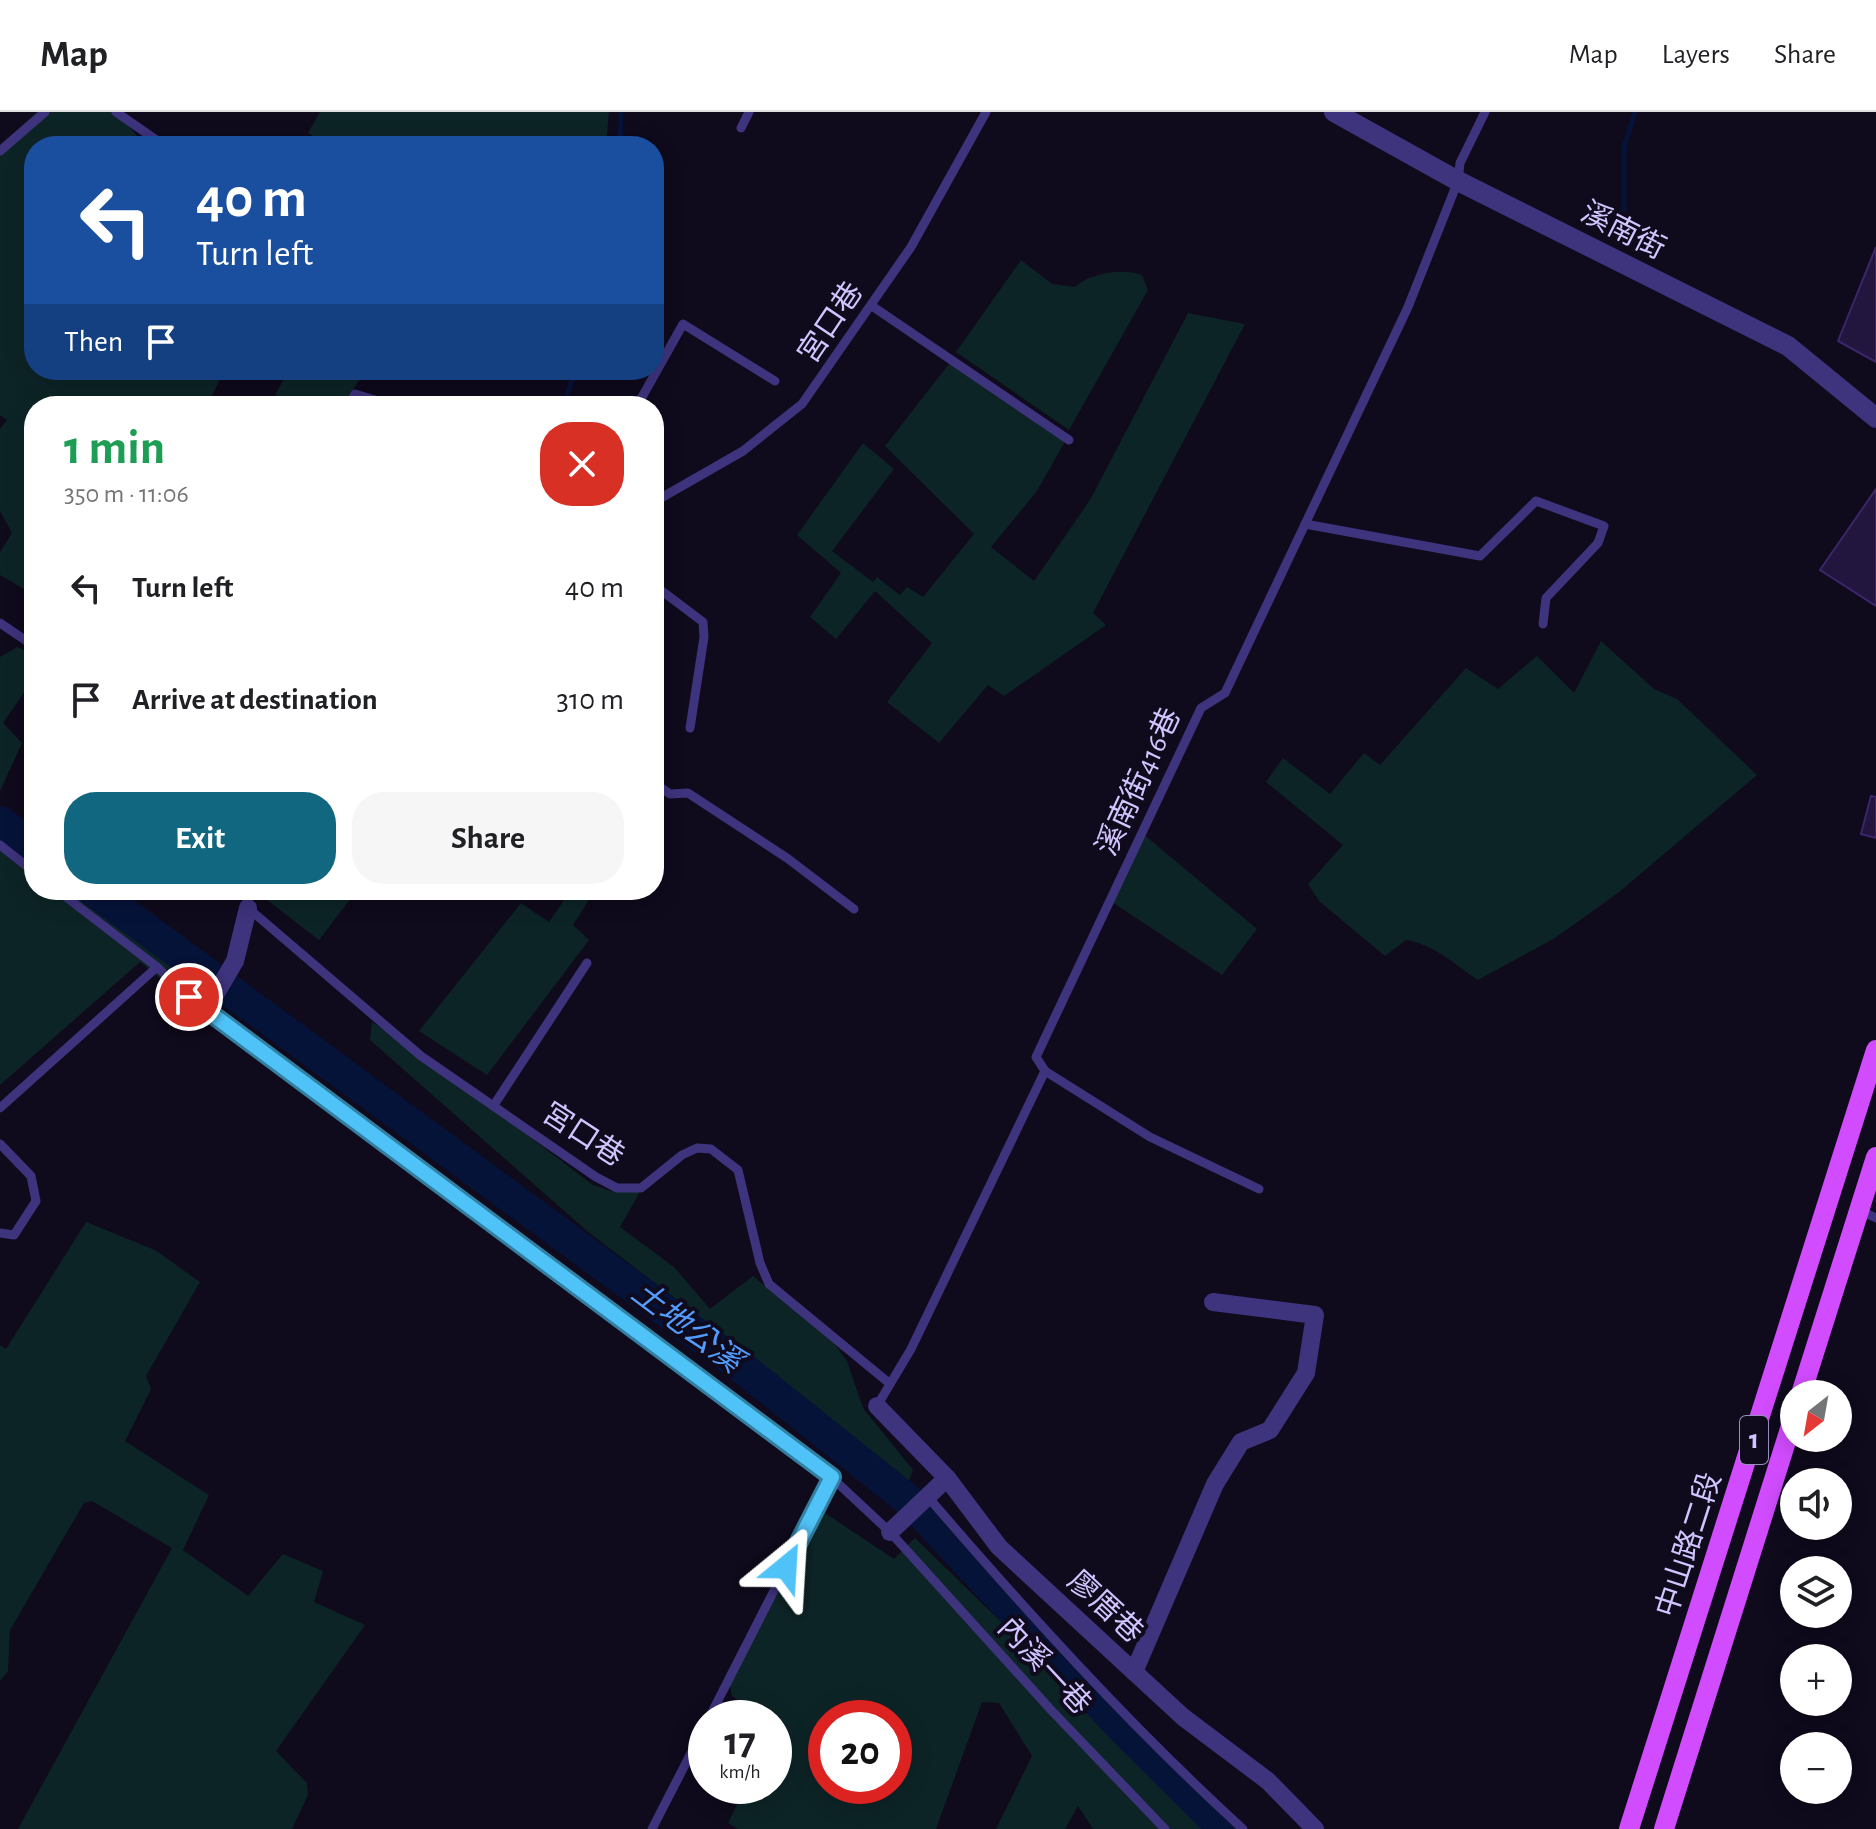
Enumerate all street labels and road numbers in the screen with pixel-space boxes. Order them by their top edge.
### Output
street label: 溪南街 [1576,195,1671,265]
street label: 宮口巷 [792,276,869,369]
street label: 溪南街416巷 [1090,703,1186,860]
street label: 宮口巷 [537,1096,630,1172]
road number: 1 [1740,1416,1768,1464]
street label: 中山路二段 [1650,1468,1726,1621]
street label: 廖厝巷 [1062,1564,1150,1649]
street label: 內溪一巷 [992,1611,1097,1720]

